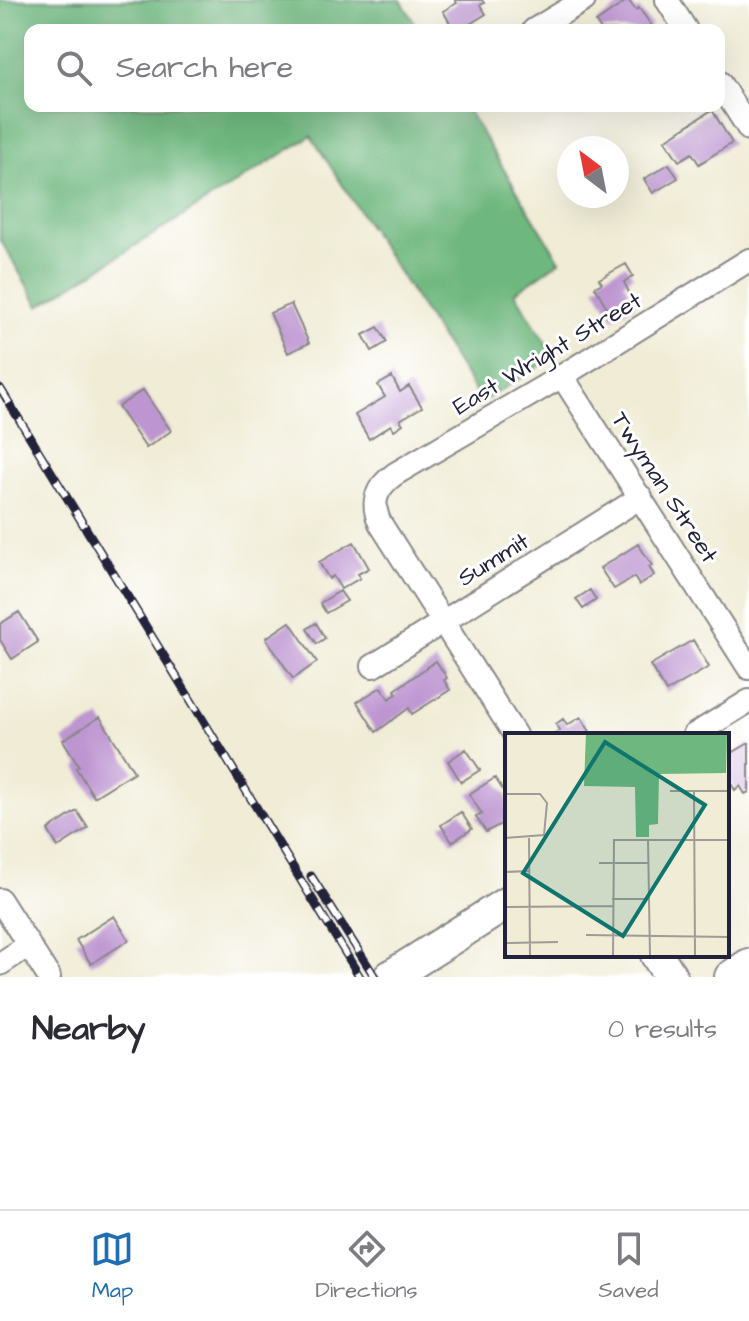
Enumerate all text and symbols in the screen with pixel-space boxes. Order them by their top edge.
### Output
search box [24,24,725,112]
icon: search [52,46,96,90]
text: Search here [116,47,293,89]
north arrow [557,136,629,208]
street label: East Wright Street [447,284,649,425]
street label: Twyman Street [602,405,726,571]
street label: Summit [451,525,536,595]
inset map [505,733,729,957]
text: Nearby [32,1005,146,1053]
text: 0 results [608,1011,717,1047]
tab: Map [90,1227,134,1306]
tab: Directions [315,1227,418,1306]
tab: Saved [599,1227,659,1306]

